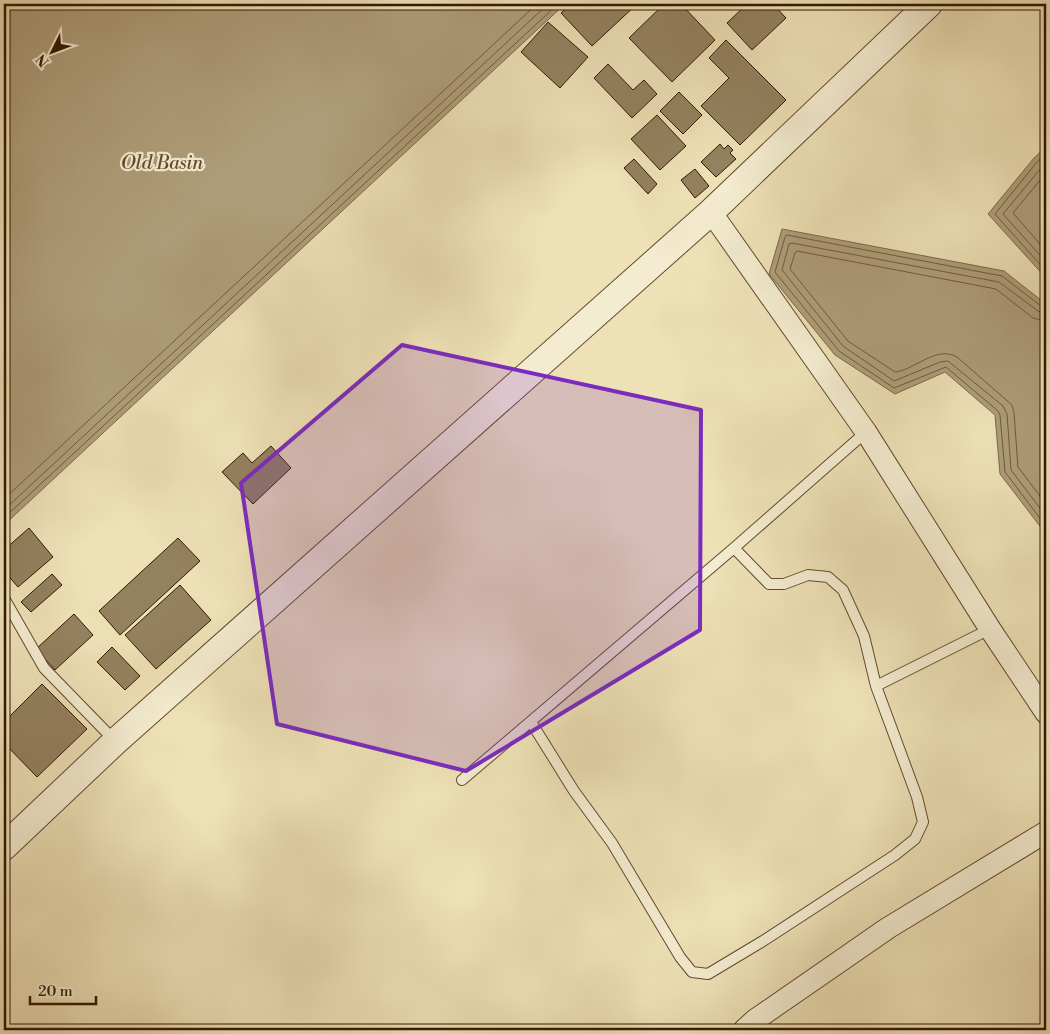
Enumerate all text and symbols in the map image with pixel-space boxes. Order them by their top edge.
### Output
north arrow [28,28,78,78]
text: N [33,50,53,70]
water label: Old Basin [121,151,204,175]
scale bar [30,974,96,1006]
text: 20 m [38,982,73,1001]

